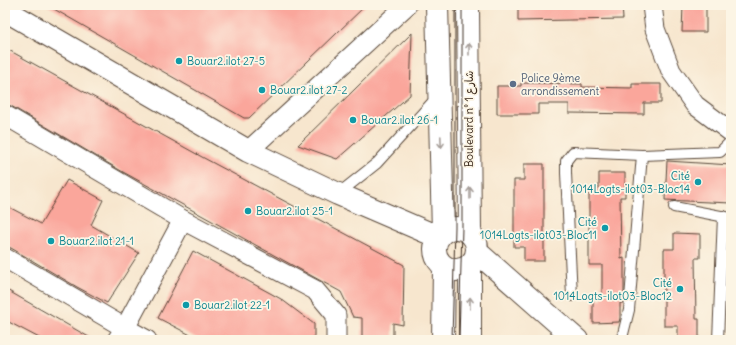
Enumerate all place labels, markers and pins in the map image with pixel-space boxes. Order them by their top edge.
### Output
place label: Bouar2.ilot 27-5 [187,54,265,68]
marker: Bouar2.ilot 27-5 [174,56,184,66]
place label: Police 9ème arrondissement [521,71,599,98]
marker: Police 9ème arrondissement [508,79,518,89]
place label: Bouar2.ilot 27-2 [270,83,347,97]
marker: Bouar2.ilot 27-2 [257,85,267,95]
place label: Bouar2.ilot 26-1 [361,113,438,127]
marker: Bouar2.ilot 26-1 [348,115,358,125]
place label: Cité 1014Logts-ilot03-Bloc14 [571,169,690,196]
marker: Cité 1014Logts-ilot03-Bloc14 [693,177,703,187]
place label: Bouar2.ilot 25-1 [256,204,333,218]
marker: Bouar2.ilot 25-1 [243,206,253,216]
place label: Cité 1014Logts-ilot03-Bloc11 [480,215,597,242]
marker: Cité 1014Logts-ilot03-Bloc11 [600,223,610,233]
place label: Bouar2.ilot 21-1 [59,234,134,248]
marker: Bouar2.ilot 21-1 [46,236,56,246]
place label: Cité 1014Logts-ilot03-Bloc12 [553,276,672,303]
marker: Cité 1014Logts-ilot03-Bloc12 [675,284,685,294]
place label: Bouar2.ilot 22-1 [194,298,270,312]
marker: Bouar2.ilot 22-1 [181,300,191,310]

